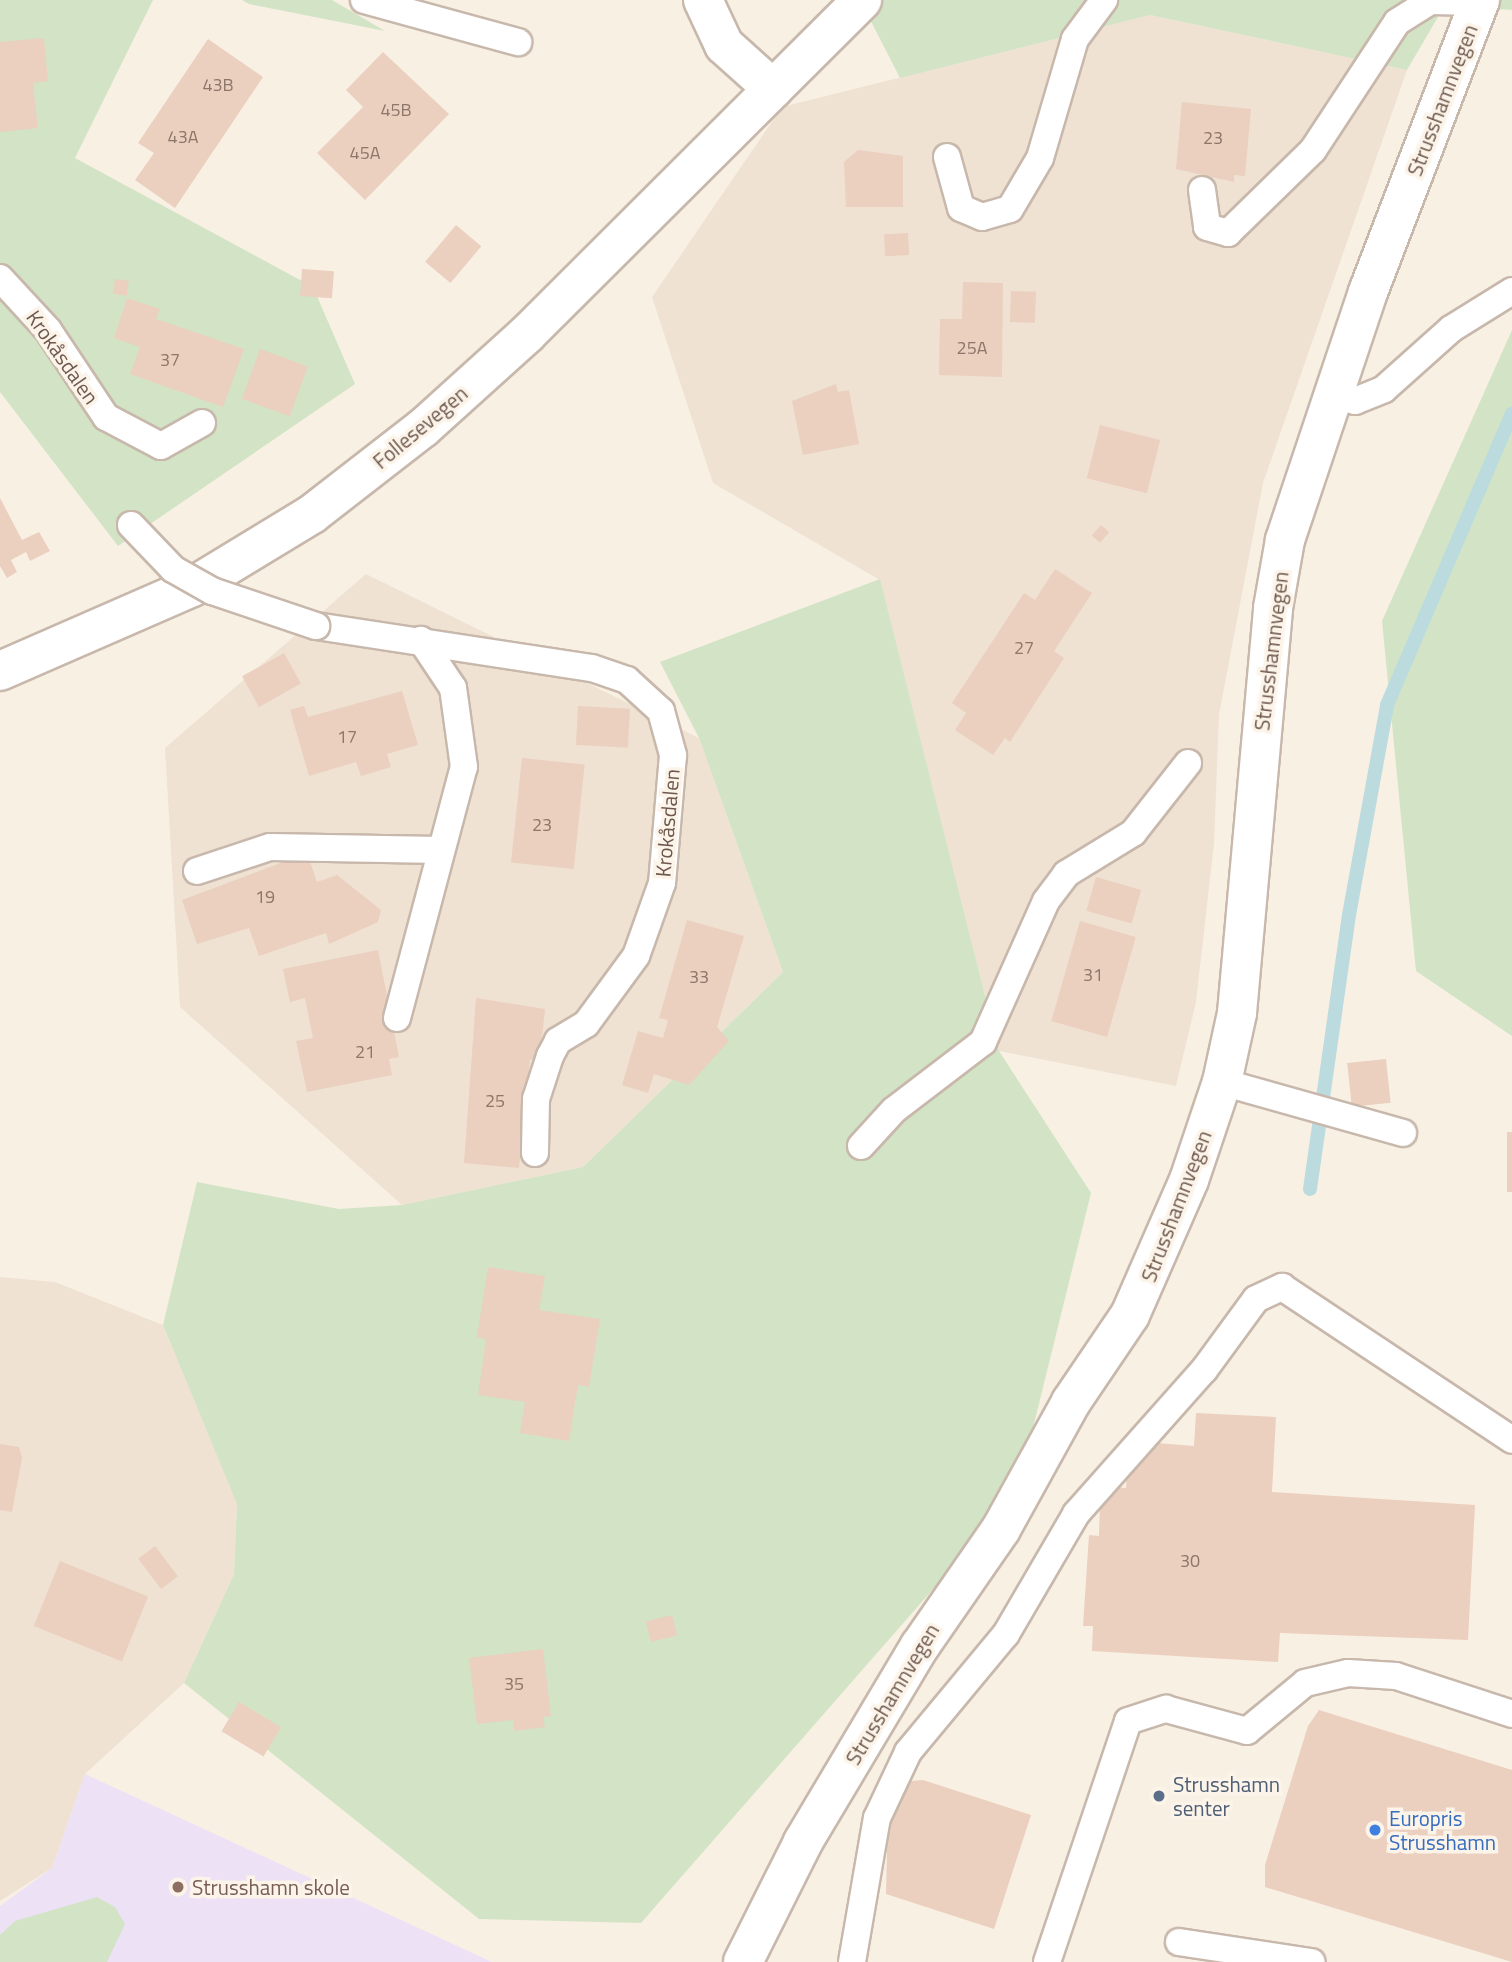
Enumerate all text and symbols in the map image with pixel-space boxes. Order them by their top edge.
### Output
street label: Strusshamnvegen [1402,21,1482,179]
house number: 43B [202,74,234,96]
house number: 45B [380,99,412,121]
house number: 43A [168,126,198,148]
house number: 23 [1203,127,1223,149]
house number: 45A [350,142,380,164]
street label: Krokåsdalen [22,305,104,409]
house number: 25A [957,337,987,359]
house number: 37 [160,349,180,371]
street label: Follesevegen [368,380,472,474]
street label: Strusshamnvegen [1249,570,1293,732]
house number: 27 [1014,637,1034,659]
house number: 17 [337,726,357,748]
street label: Krokåsdalen [650,768,684,878]
house number: 23 [532,814,552,836]
house number: 19 [255,886,275,908]
house number: 31 [1083,964,1103,986]
house number: 33 [689,966,709,988]
house number: 21 [355,1041,375,1063]
house number: 25 [485,1090,505,1112]
street label: Strusshamnvegen [1136,1127,1216,1285]
house number: 30 [1180,1550,1200,1572]
street label: Strusshamnvegen [840,1619,944,1769]
house number: 35 [504,1673,524,1695]
place label: Strusshamn senter [1173,1771,1280,1821]
marker: Strusshamn senter [1151,1788,1167,1804]
place label: Europris Strusshamn [1389,1805,1496,1855]
marker: Europris Strusshamn [1367,1822,1383,1838]
place label: Strusshamn skole [192,1874,350,1900]
marker: Strusshamn skole [170,1879,186,1895]

